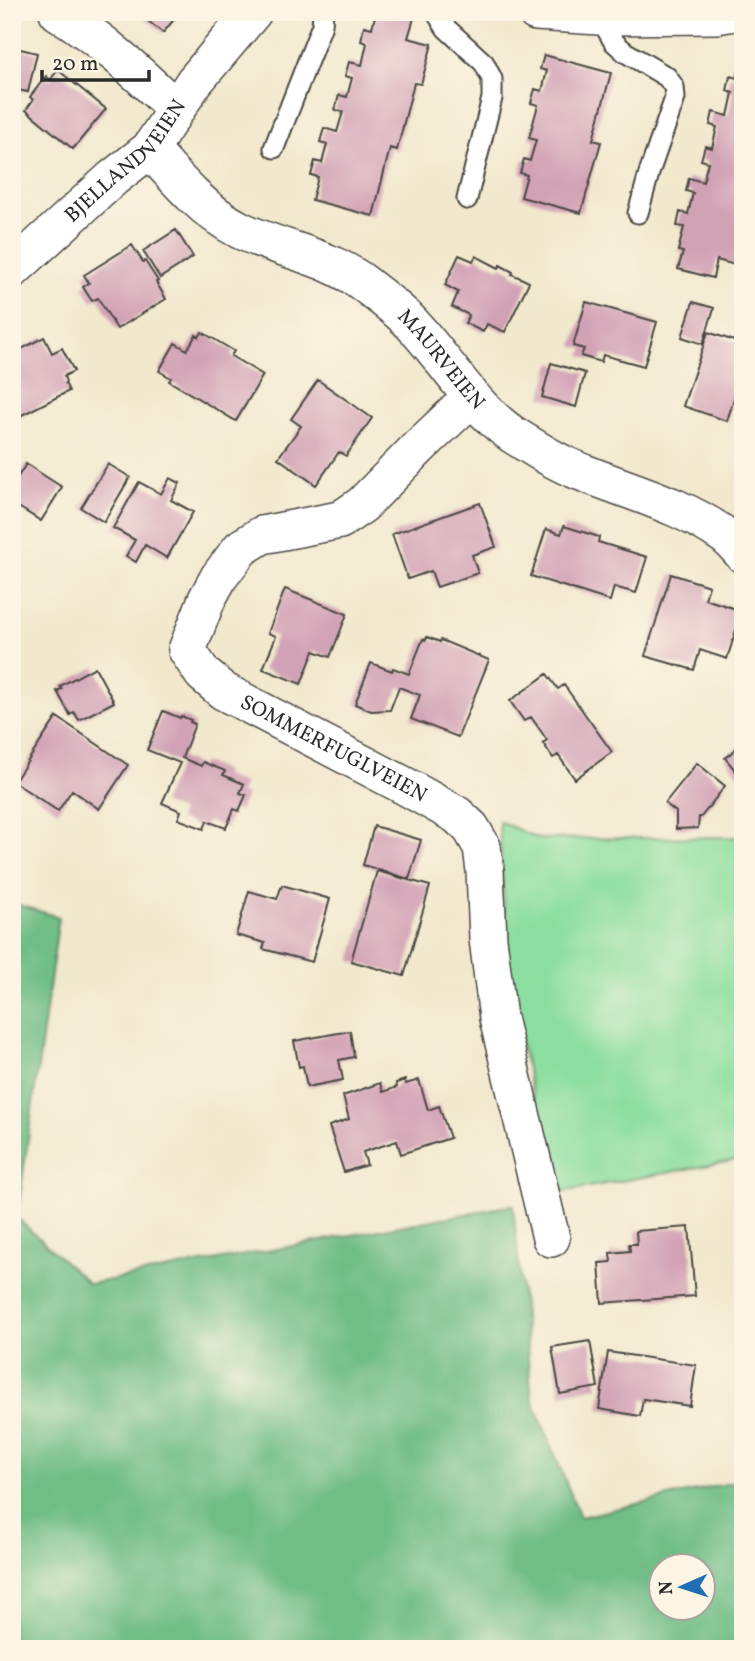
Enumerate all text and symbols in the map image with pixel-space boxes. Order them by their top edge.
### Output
scale bar [42,38,149,82]
text: 20 m [52,50,98,79]
street label: BJELLANDVEIEN [58,94,193,230]
street label: MAURVEIEN [391,302,491,416]
street label: SOMMERFUGLVEIEN [235,688,432,810]
north arrow [646,1552,716,1622]
text: N [654,1580,680,1595]

